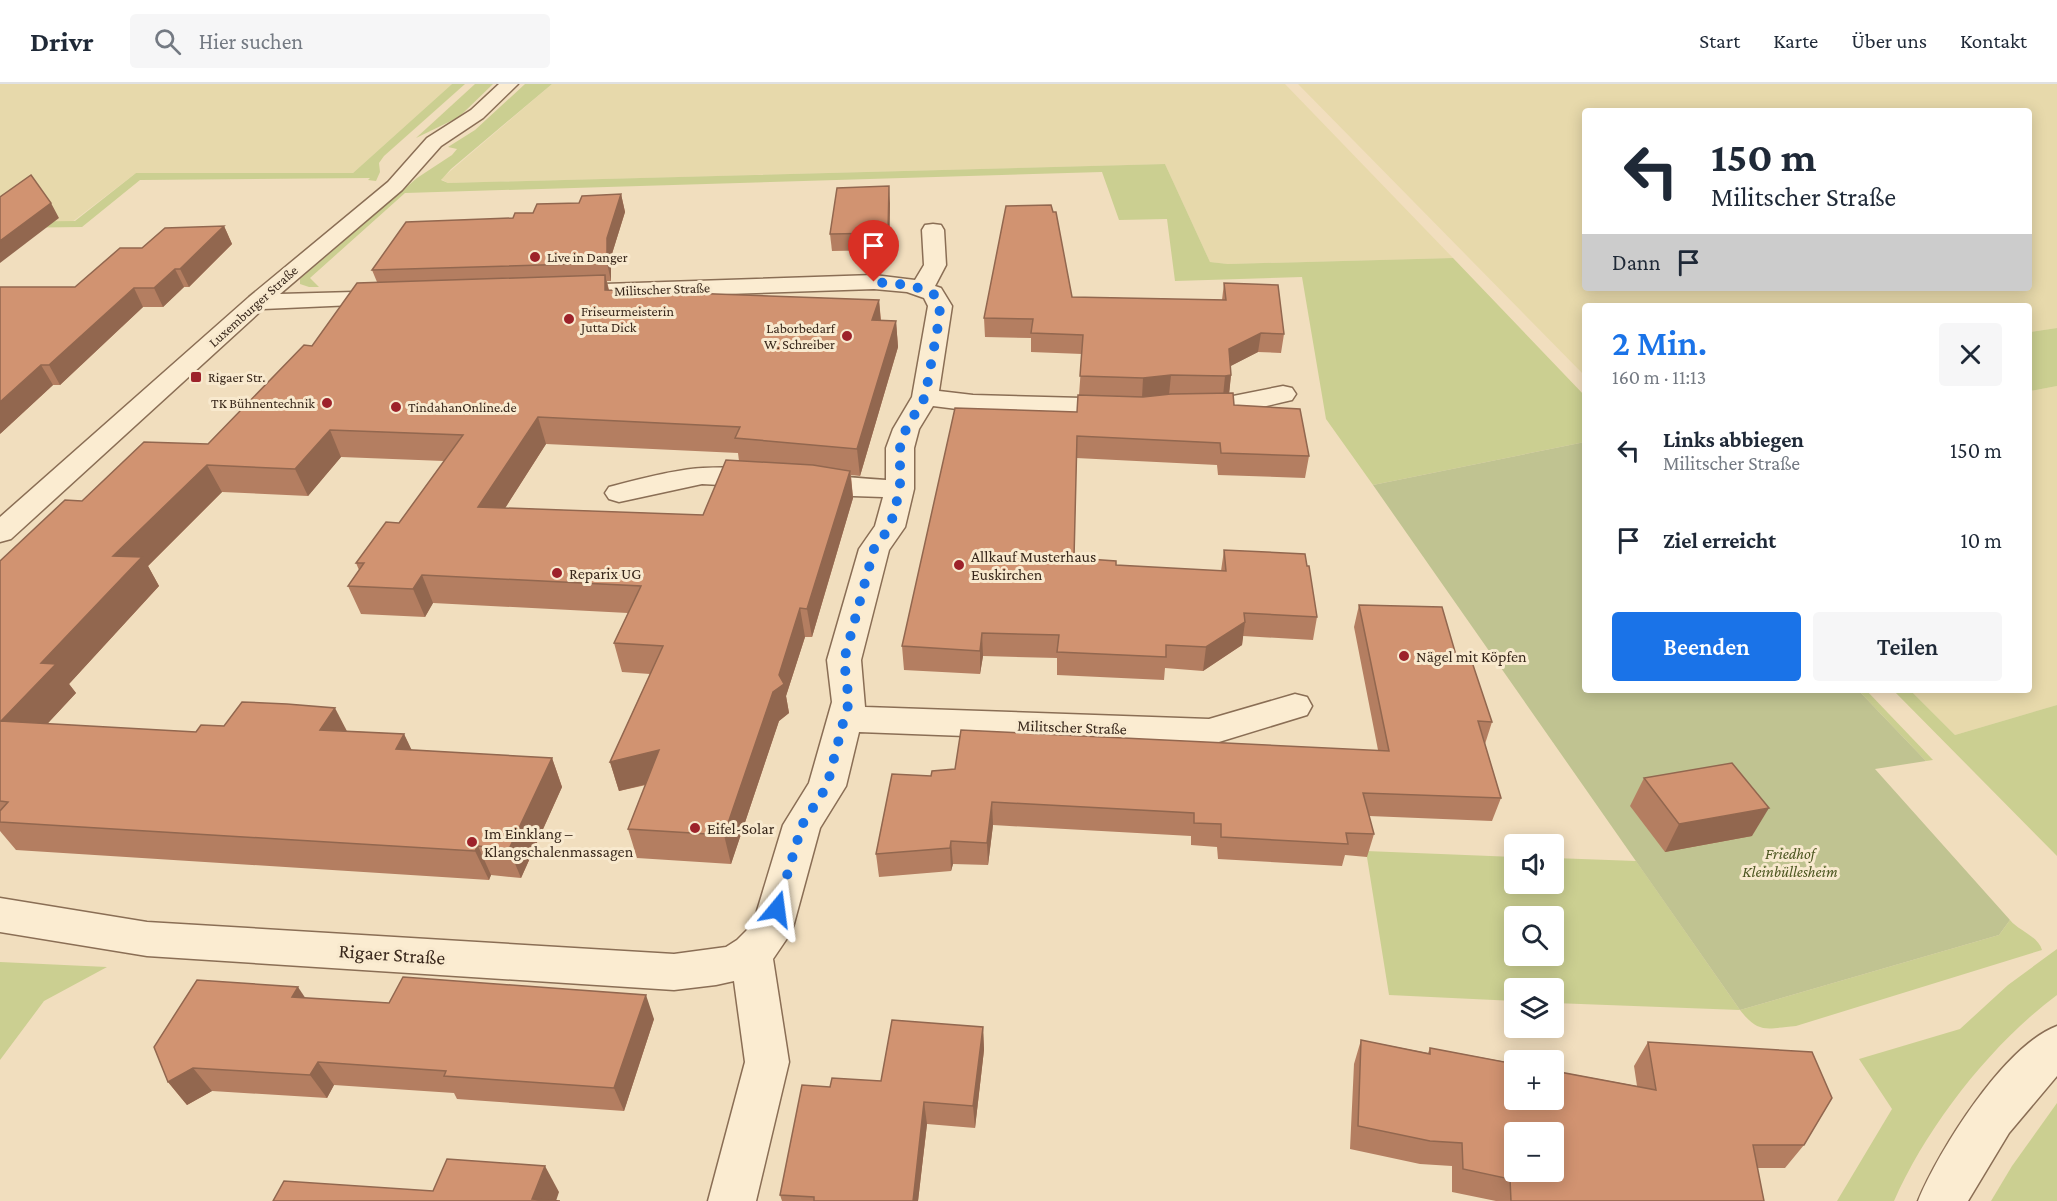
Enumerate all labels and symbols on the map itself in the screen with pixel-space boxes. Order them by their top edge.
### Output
pin [848,220,899,282]
place label: Live in Danger [547,249,628,265]
marker: Live in Danger [528,250,542,264]
street label: Luxemburger Straße [205,262,301,350]
street label: Militscher Straße [614,279,710,299]
place label: Friseurmeisterin Jutta Dick [579,303,674,335]
marker: Friseurmeisterin Jutta Dick [562,312,576,326]
place label: Laborbedarf W. Schreiber [764,320,836,352]
marker: Laborbedarf W. Schreiber [840,329,854,343]
place label: Rigaer Str. [208,369,265,385]
marker: Rigaer Str. [189,370,203,384]
place label: TK Bühnentechnik [211,395,315,411]
marker: TK Bühnentechnik [320,396,334,410]
place label: TindahanOnline.de [408,399,517,415]
marker: TindahanOnline.de [389,400,403,414]
place label: Allkauf Musterhaus Euskirchen [971,548,1096,583]
marker: Allkauf Musterhaus Euskirchen [952,558,966,572]
place label: Reparix UG [569,565,641,583]
marker: Reparix UG [550,566,564,580]
place label: Nägel mit Köpfen [1416,648,1527,666]
marker: Nägel mit Köpfen [1397,649,1411,663]
street label: Militscher Straße [1017,717,1127,737]
place label: Eifel-Solar [707,820,775,837]
marker: Eifel-Solar [688,821,702,835]
place label: Im Einklang – Klangschalenmassagen [484,825,634,861]
marker: Im Einklang – Klangschalenmassagen [465,835,479,849]
park label: Friedhof Kleinbüllesheim [1742,845,1838,880]
position arrow [745,877,809,941]
street label: Rigaer Straße [338,939,446,970]

